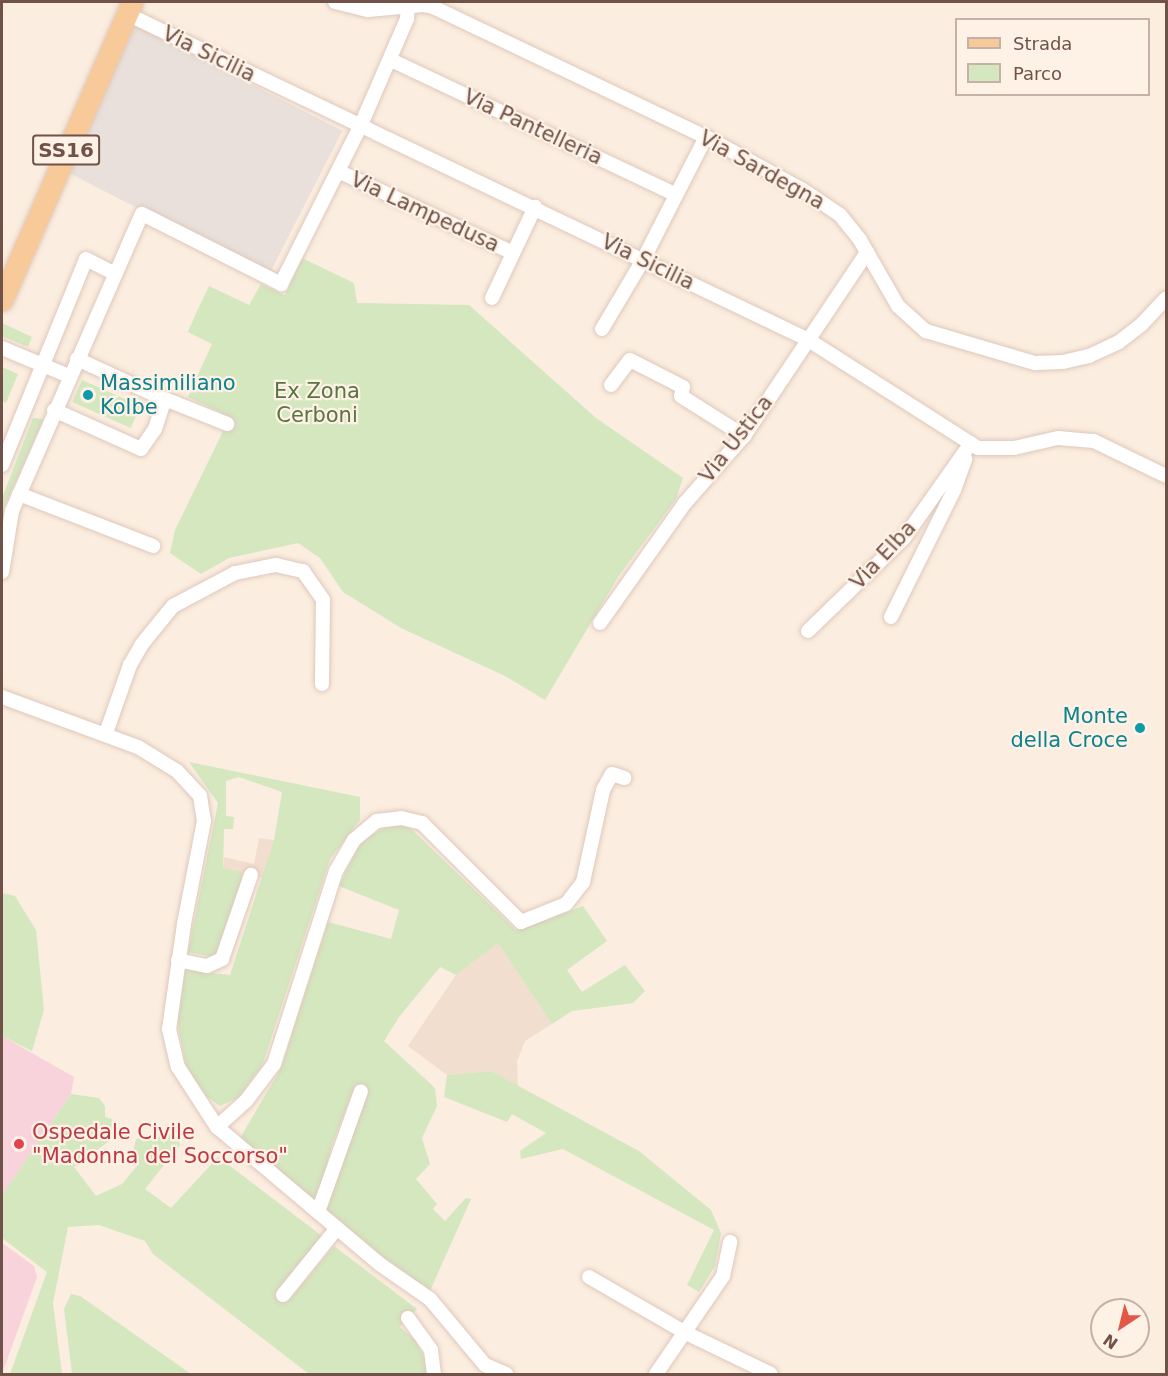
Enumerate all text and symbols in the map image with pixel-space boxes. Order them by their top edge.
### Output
legend [955,18,1150,96]
street label: Via Sicilia [158,21,260,87]
text: Strada [1013,33,1072,54]
text: Parco [1013,63,1062,84]
street label: Via Pantelleria [460,84,606,170]
street label: Via Sardegna [695,125,829,215]
road number: SS16 [32,133,100,167]
street label: Via Lampedusa [347,167,503,257]
street label: Via Sicilia [597,229,699,295]
place label: Massimiliano Kolbe [100,370,236,420]
park label: Ex Zona Cerboni [274,378,360,428]
marker: Massimiliano Kolbe [81,388,95,402]
street label: Via Ustica [694,390,778,488]
street label: Via Elba [845,515,921,595]
place label: Monte della Croce [1010,703,1128,753]
marker: Monte della Croce [1133,721,1147,735]
place label: Ospedale Civile "Madonna del Soccorso" [32,1119,288,1169]
marker: Ospedale Civile "Madonna del Soccorso" [10,1135,28,1153]
north arrow [1090,1298,1150,1358]
text: N [1100,1330,1121,1353]

